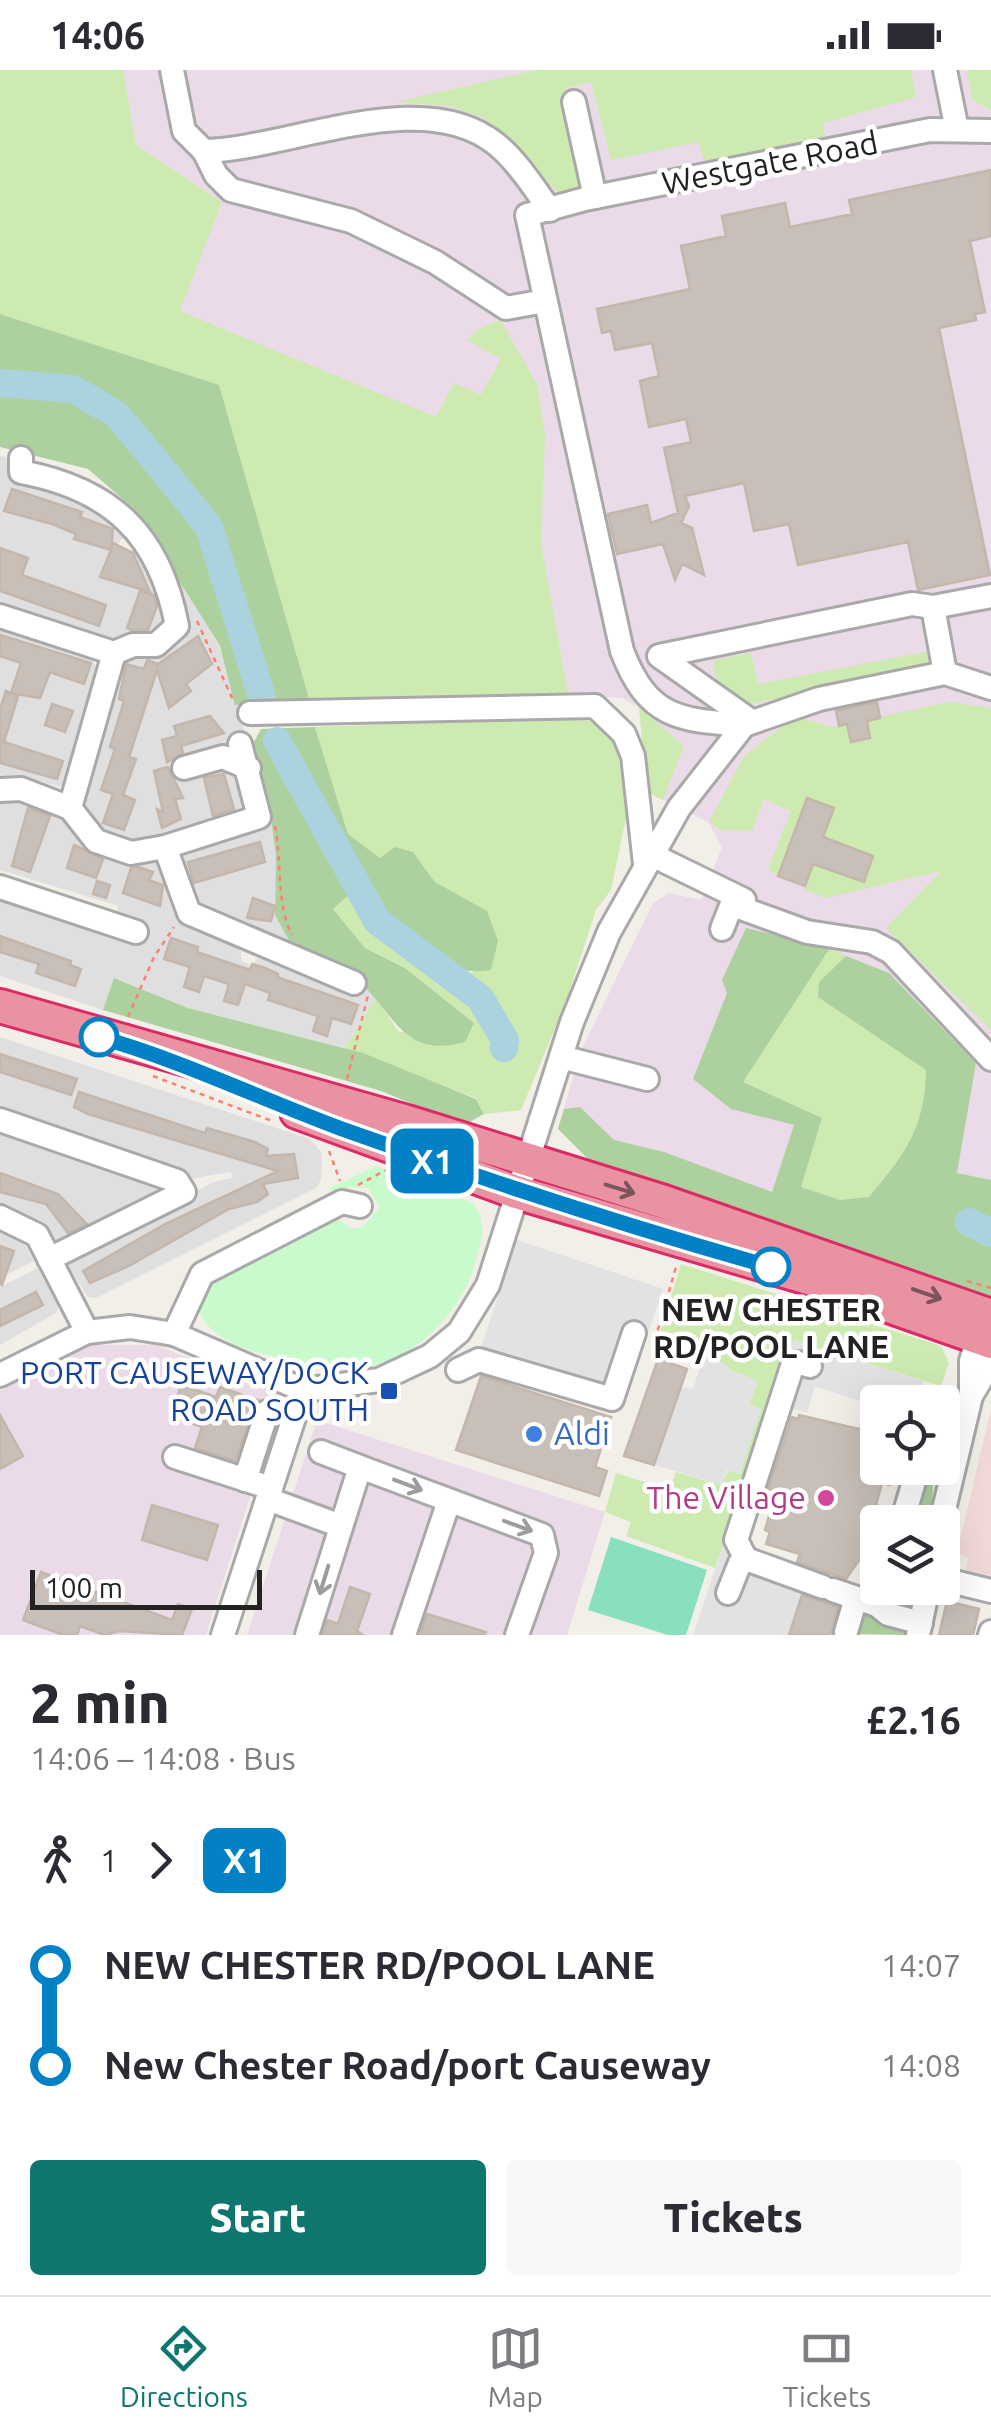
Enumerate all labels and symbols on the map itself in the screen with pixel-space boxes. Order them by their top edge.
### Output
street label: Westgate Road [659,123,881,201]
unlabelled marker [80,1018,118,1056]
line badge: X1 [387,1128,477,1194]
one-way arrow [603,1181,635,1199]
marker: NEW CHESTER RD/POOL LANE [752,1248,790,1286]
one-way arrow [911,1286,942,1304]
place label: NEW CHESTER RD/POOL LANE [653,1291,889,1364]
place label: PORT CAUSEWAY/DOCK ROAD SOUTH [20,1354,370,1427]
marker: PORT CAUSEWAY/DOCK ROAD SOUTH [378,1380,400,1402]
place label: Aldi [554,1415,610,1451]
marker: Aldi [523,1423,545,1445]
one-way arrow [393,1478,423,1496]
place label: The Village [646,1479,806,1515]
marker: The Village [815,1487,837,1509]
one-way arrow [501,1518,532,1536]
one-way arrow [314,1564,332,1596]
scale bar [30,1565,262,1610]

